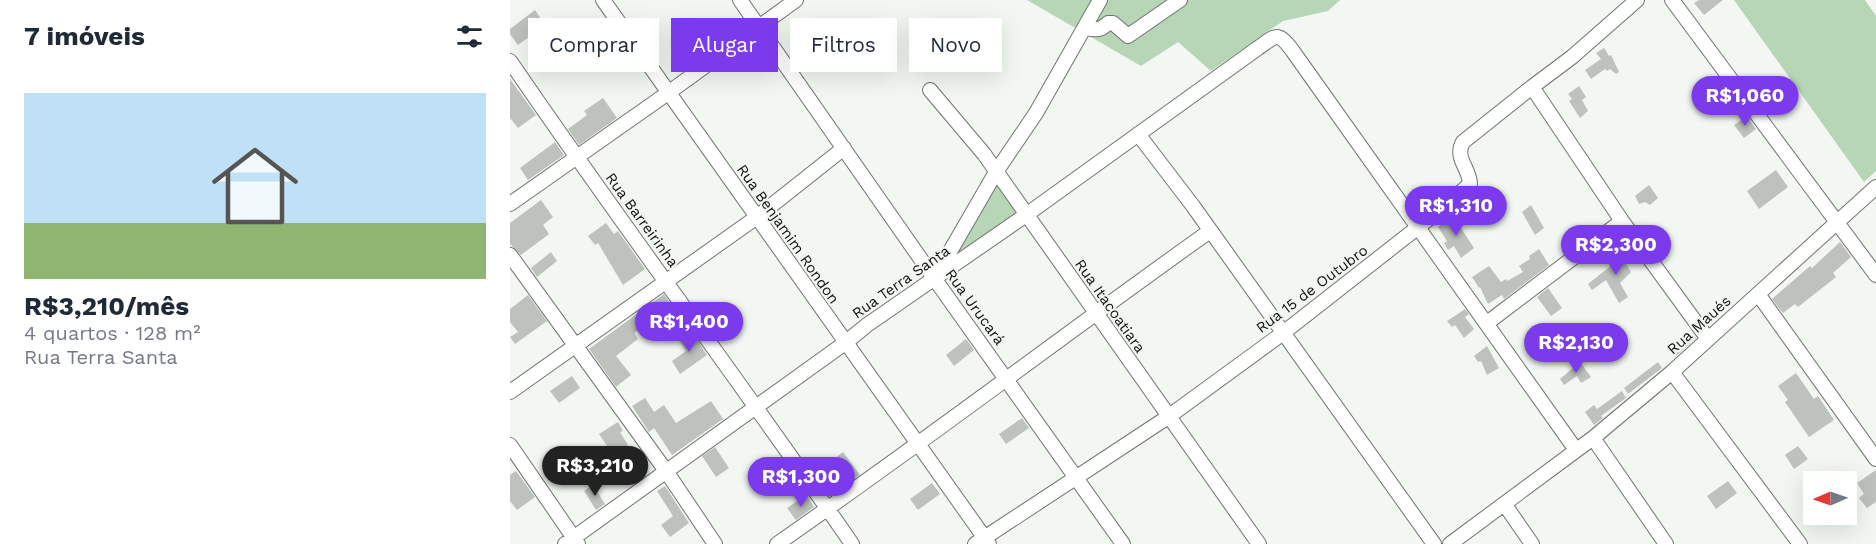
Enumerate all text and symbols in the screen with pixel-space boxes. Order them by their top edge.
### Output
chip: Comprar [528,18,659,72]
chip: Alugar [671,18,778,72]
chip: Filtros [790,18,897,72]
chip: Novo [909,18,1002,72]
icon: filters [453,20,486,53]
text: 7 imóveis [24,21,145,51]
pin: R$1,060 [1690,76,1800,127]
text: R$1,060 [1706,83,1784,107]
icon: home [201,132,309,240]
street label: Rua Benjamim Rondon [733,161,843,307]
street label: Rua Barreirinha [602,169,683,271]
pin: R$1,310 [1401,186,1511,237]
text: R$1,310 [1419,193,1493,217]
pin: R$2,300 [1561,225,1671,276]
text: R$2,300 [1575,232,1657,256]
street label: Rua Terra Santa [849,241,954,322]
street label: Rua 15 de Outubro [1253,241,1371,337]
street label: Rua Itacoatiara [1071,256,1149,357]
street label: Rua Urucará [941,265,1009,349]
text: R$3,210/mês [24,291,189,321]
street label: Rua Maués [1663,292,1735,358]
pin: R$1,400 [634,302,744,353]
text: R$1,400 [649,309,729,333]
text: 4 quartos · 128 m² [24,321,200,345]
pin: R$2,130 [1521,323,1631,374]
text: R$2,130 [1538,330,1614,354]
text: Rua Terra Santa [24,345,178,369]
pin: R$3,210 [540,446,650,497]
text: R$3,210 [556,453,634,477]
pin: R$1,300 [746,457,856,508]
text: R$1,300 [762,464,840,488]
north arrow [1803,471,1857,525]
map controls [1803,471,1857,525]

